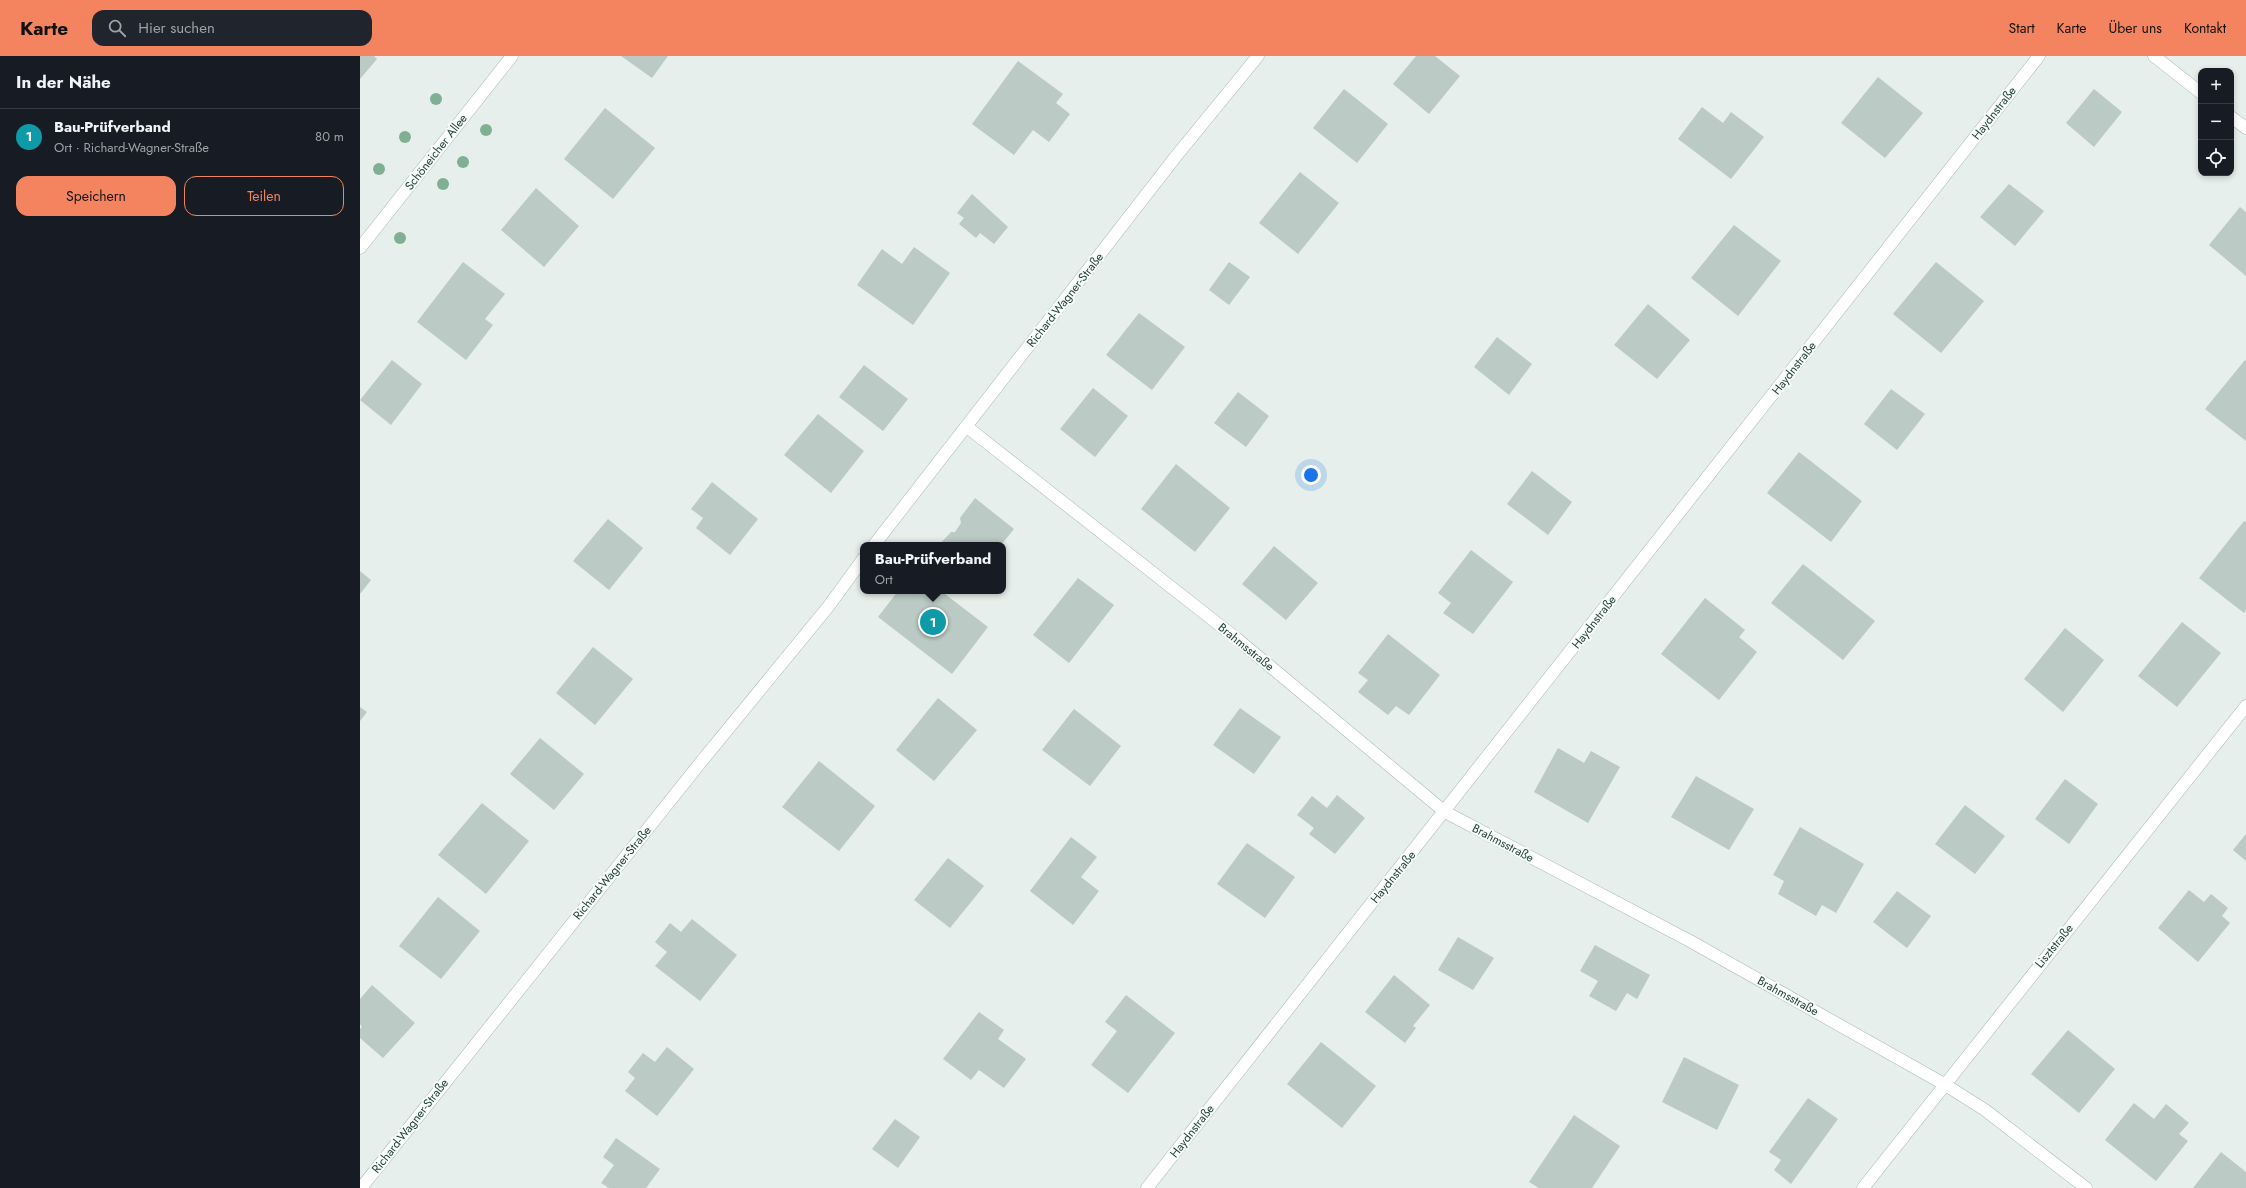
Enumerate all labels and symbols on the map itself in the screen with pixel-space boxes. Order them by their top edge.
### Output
street label: Haydnstraße [1967,83,2021,143]
street label: Schöneicher Allee [400,110,472,194]
street label: Richard-Wagner-Straße [1022,249,1108,351]
street label: Haydnstraße [1767,338,1821,398]
your location [1301,465,1321,485]
street label: Haydnstraße [1567,592,1621,652]
pin: 1 [920,607,946,637]
street label: Brahmsstraße [1214,619,1278,675]
street label: Brahmsstraße [1469,819,1537,867]
street label: Richard-Wagner-Straße [569,822,655,924]
street label: Haydnstraße [1366,847,1420,907]
street label: Lisztstraße [2031,920,2077,972]
street label: Brahmsstraße [1754,972,1822,1020]
street label: Richard-Wagner-Straße [367,1075,453,1177]
street label: Haydnstraße [1165,1101,1219,1161]

